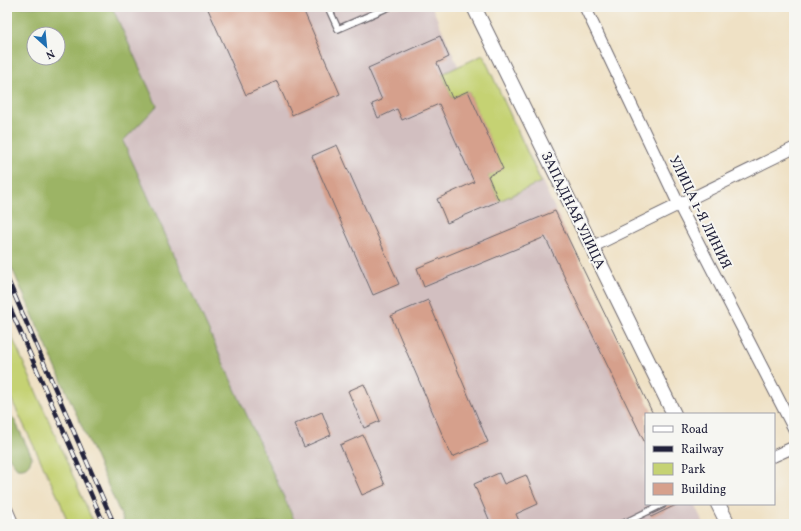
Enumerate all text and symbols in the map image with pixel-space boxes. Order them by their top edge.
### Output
north arrow [26,26,66,66]
text: N [43,45,57,62]
street label: ЗАПАДНАЯ УЛИЦА [536,149,609,273]
street label: УЛИЦА 1-Я ЛИНИЯ [664,153,735,273]
legend [645,413,775,505]
text: Road [681,422,708,438]
text: Railway [681,442,724,458]
text: Park [681,462,706,478]
text: Building [681,482,726,498]

